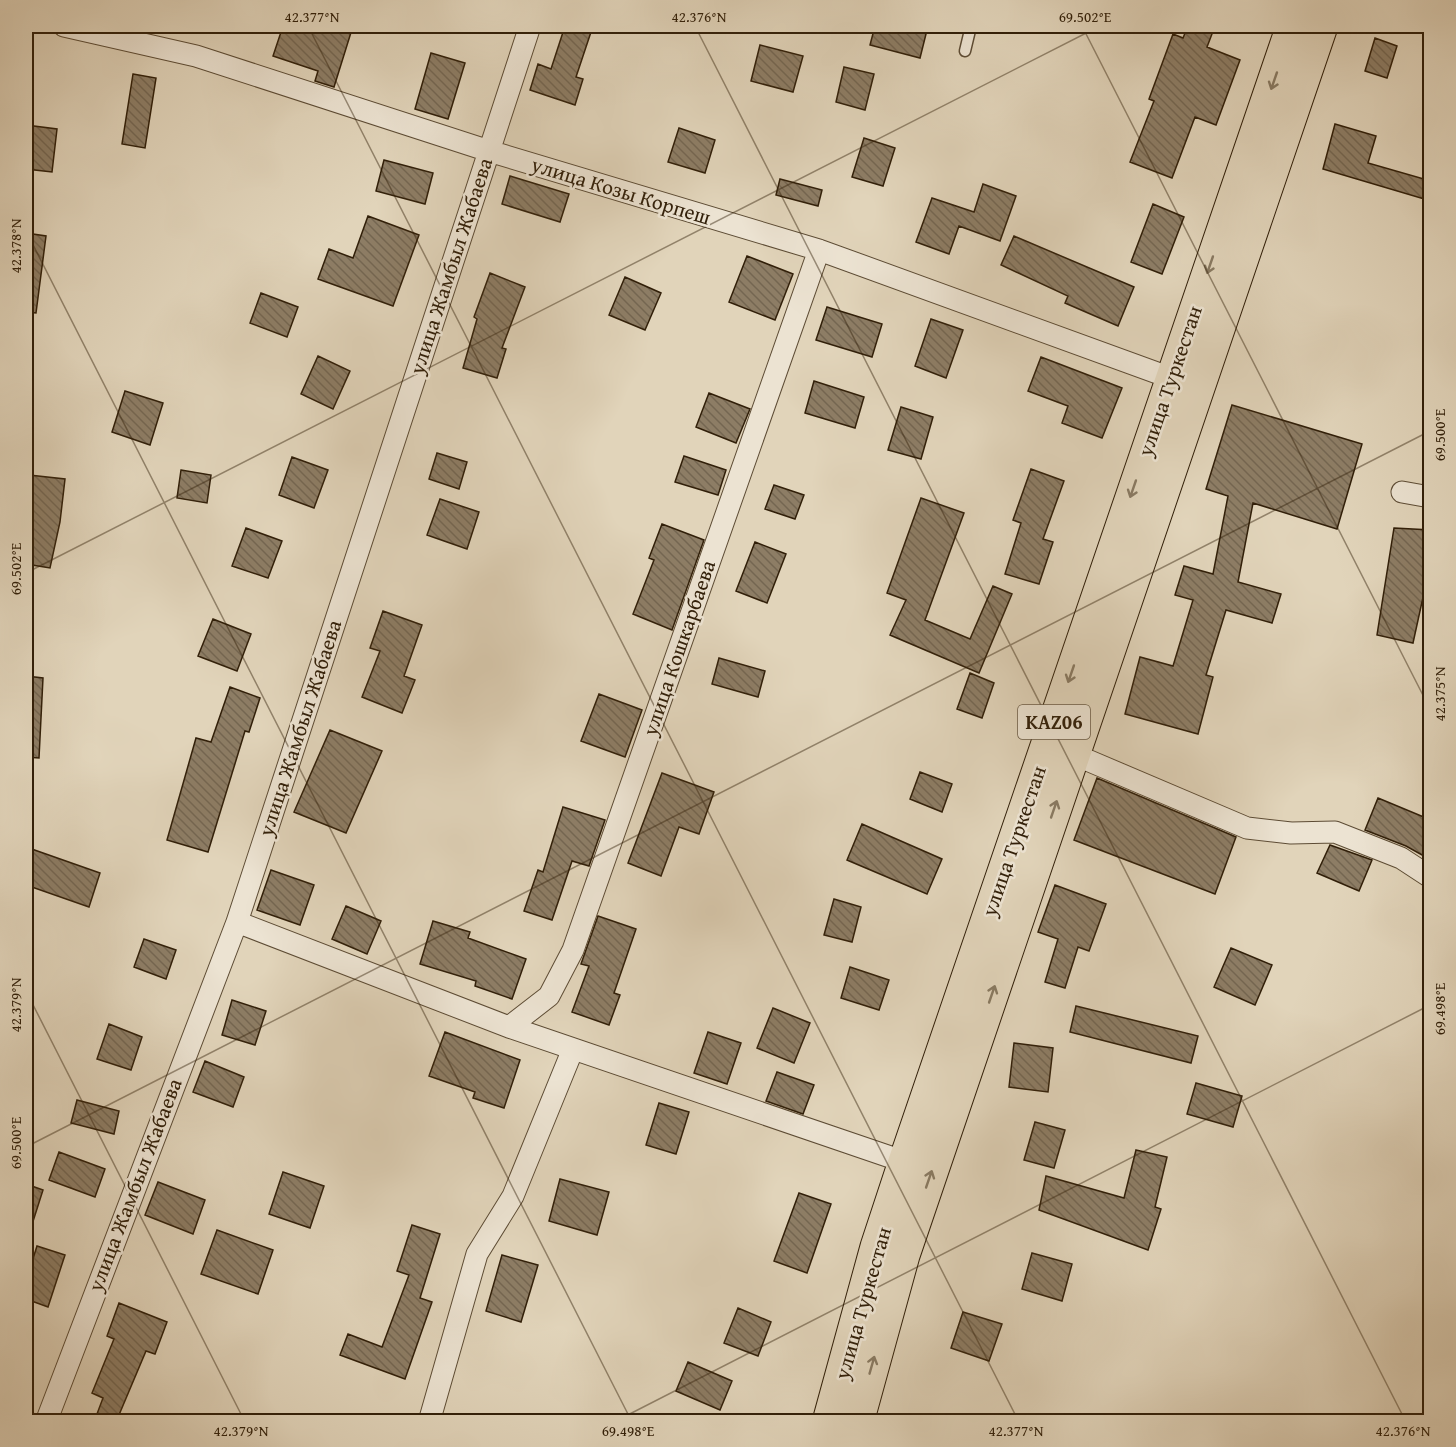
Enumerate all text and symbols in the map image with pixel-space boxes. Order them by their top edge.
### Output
text: 42.377°N [285,6,340,27]
text: 42.376°N [672,6,727,27]
text: 69.502°E [1059,6,1112,27]
one-way arrow [1267,71,1278,90]
street label: улица Козы Корпеш [527,148,715,233]
street label: улица Жамбыл Жабаева [401,154,500,379]
text: 42.378°N [5,218,26,273]
one-way arrow [1203,255,1214,274]
street label: улица Туркестан [1129,301,1210,461]
text: 69.500°E [1429,408,1450,461]
one-way arrow [1127,479,1138,498]
text: 69.502°E [5,542,26,595]
street label: улица Кошкарбаева [634,556,723,741]
street label: улица Жамбыл Жабаева [250,616,349,841]
one-way arrow [1064,664,1075,683]
text: 42.375°N [1429,666,1450,721]
road number: KАZ06 [1018,705,1090,739]
street label: улица Туркестан [973,761,1054,921]
one-way arrow [1049,800,1060,819]
text: 42.379°N [5,977,26,1032]
text: 69.498°E [1429,982,1450,1035]
one-way arrow [987,985,998,1004]
street label: улица Жамбыл Жабаева [79,1074,190,1297]
text: 69.500°E [5,1116,26,1169]
one-way arrow [924,1170,935,1189]
street label: улица Туркестан [826,1223,899,1384]
one-way arrow [867,1356,879,1375]
text: 42.379°N [214,1420,269,1441]
text: 69.498°E [602,1420,655,1441]
text: 42.377°N [989,1420,1044,1441]
text: 42.376°N [1376,1420,1431,1441]

